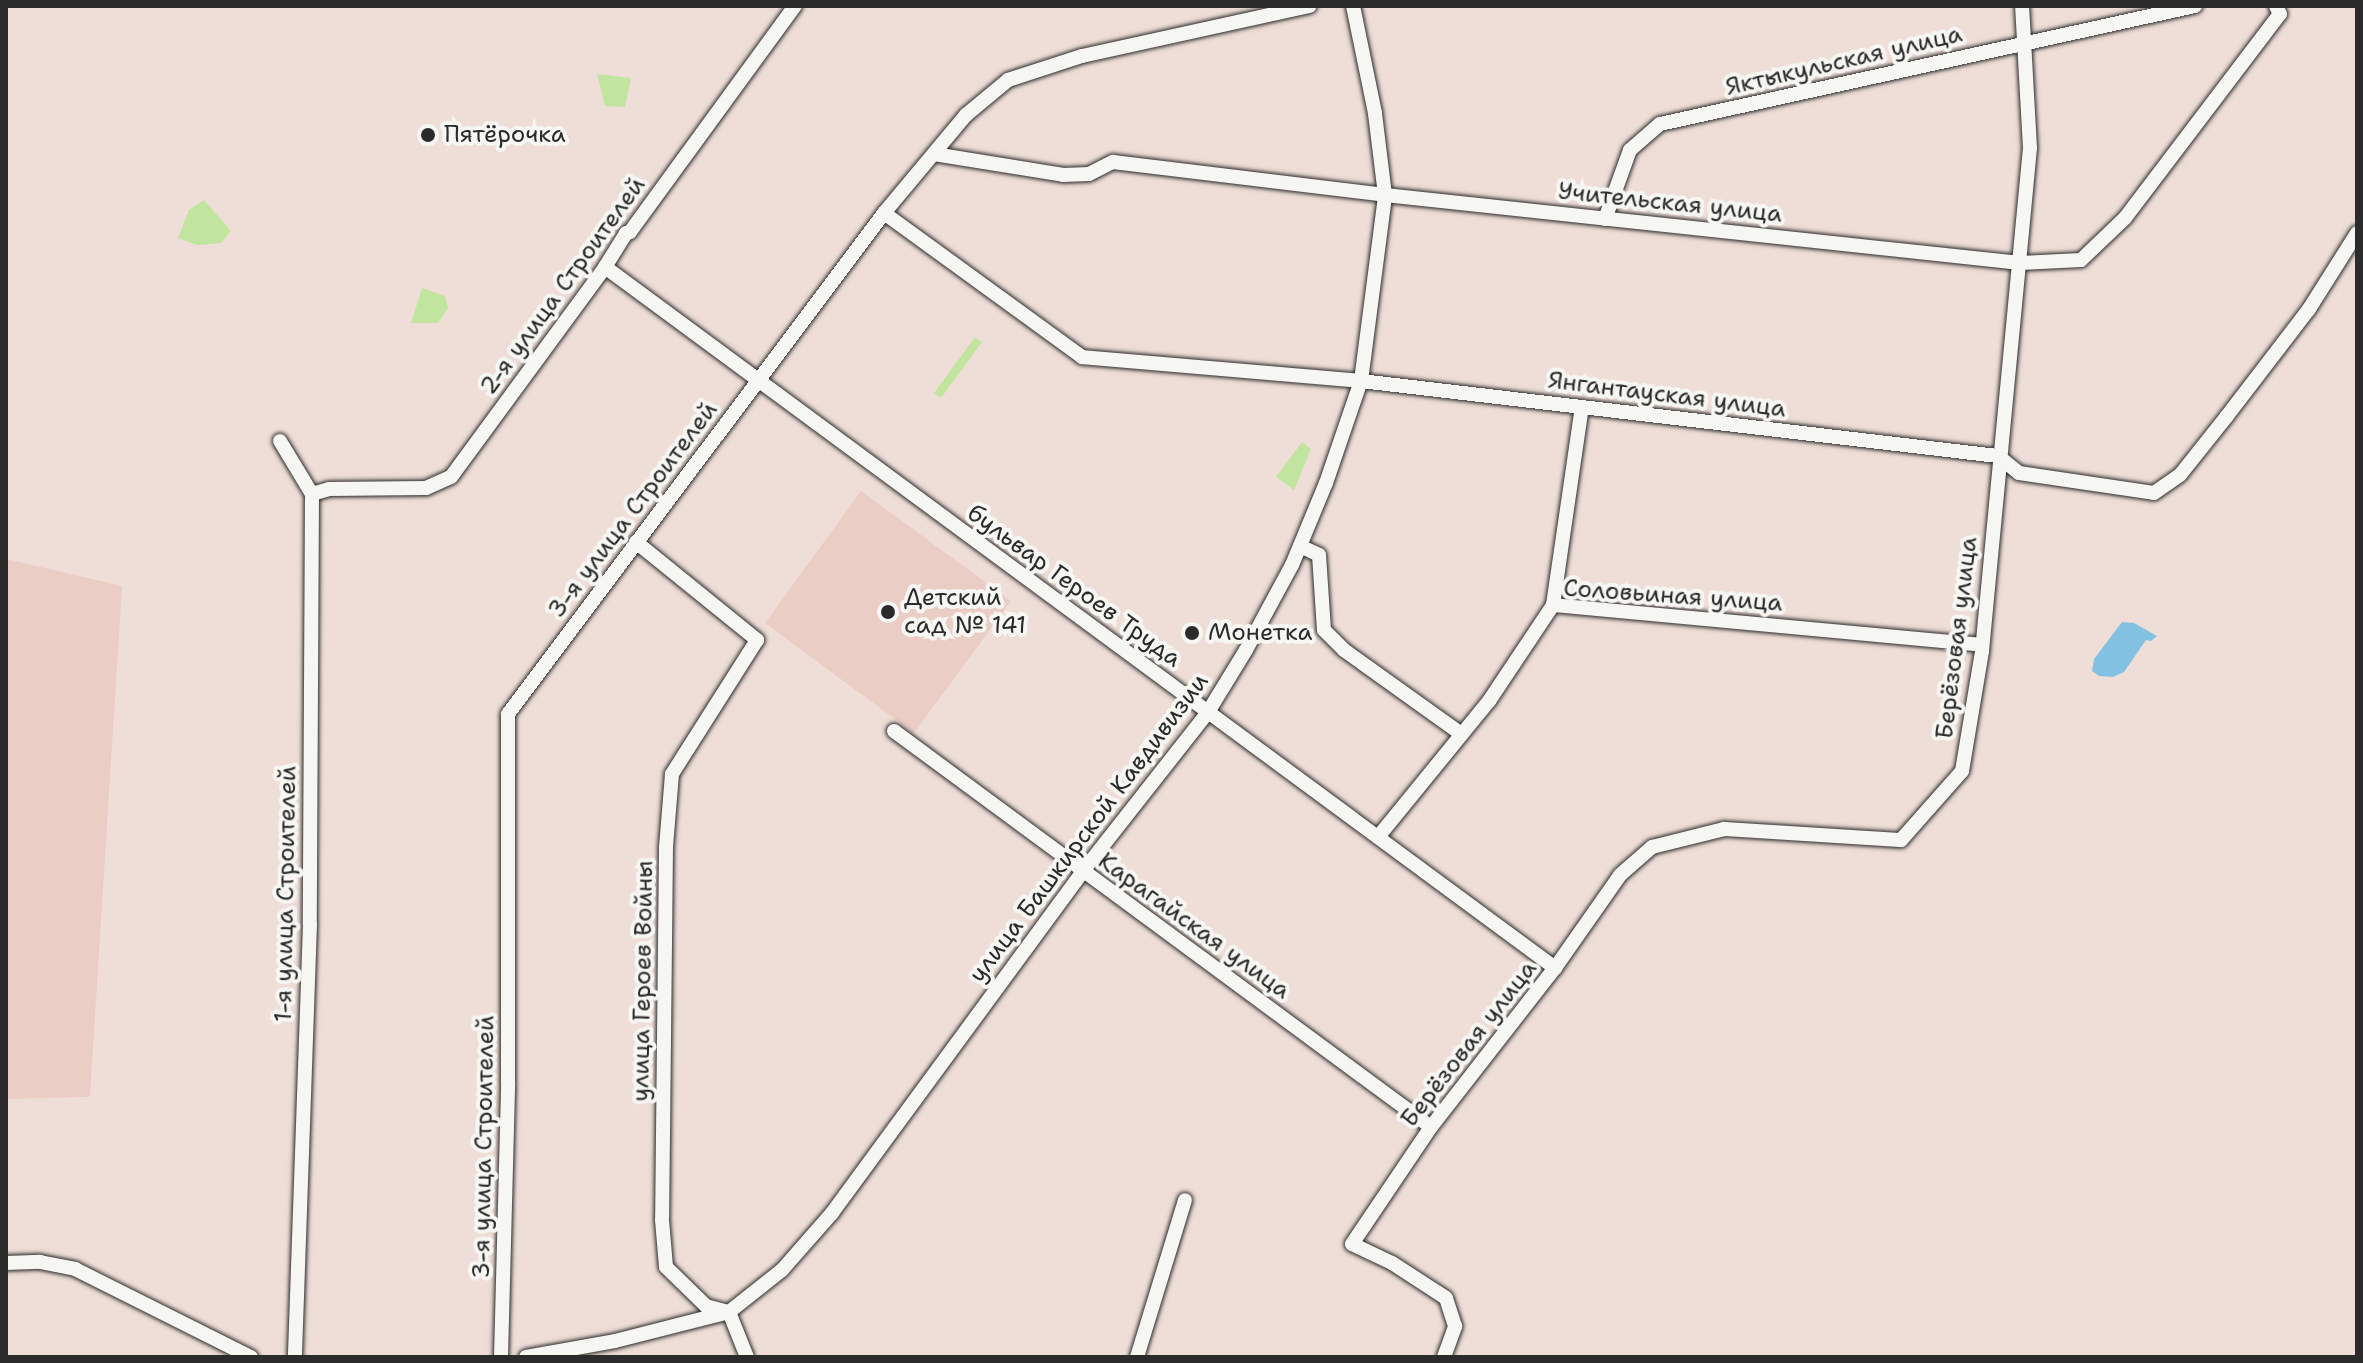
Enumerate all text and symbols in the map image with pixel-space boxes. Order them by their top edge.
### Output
street label: Яктыкульская улица [1723,20,1965,102]
place label: Пятёрочка [444,121,566,149]
marker: Пятёрочка [419,126,437,144]
street label: 2-я улица Строителей [474,171,652,401]
street label: Учительская улица [1557,177,1783,229]
street label: Янгантауская улица [1547,366,1787,424]
street label: 3-я улица Строителей [542,396,724,624]
street label: бульвар Героев Труда [961,499,1187,673]
street label: Берёзовая улица [1930,535,1984,741]
street label: Соловьиная улица [1562,574,1784,618]
place label: Детский сад № 141 [904,584,1026,640]
marker: Детский сад № 141 [879,603,897,621]
place label: Монетка [1208,619,1312,647]
marker: Монетка [1183,624,1201,642]
street label: улица Башкирской Кавдивизии [963,668,1215,988]
street label: 1-я улица Строителей [269,766,303,1022]
street label: Карагайская улица [1092,847,1296,1005]
street label: улица Героев Войны [626,860,660,1102]
street label: Берёзовая улица [1395,955,1543,1133]
street label: 3-я улица Строителей [467,1015,501,1279]

